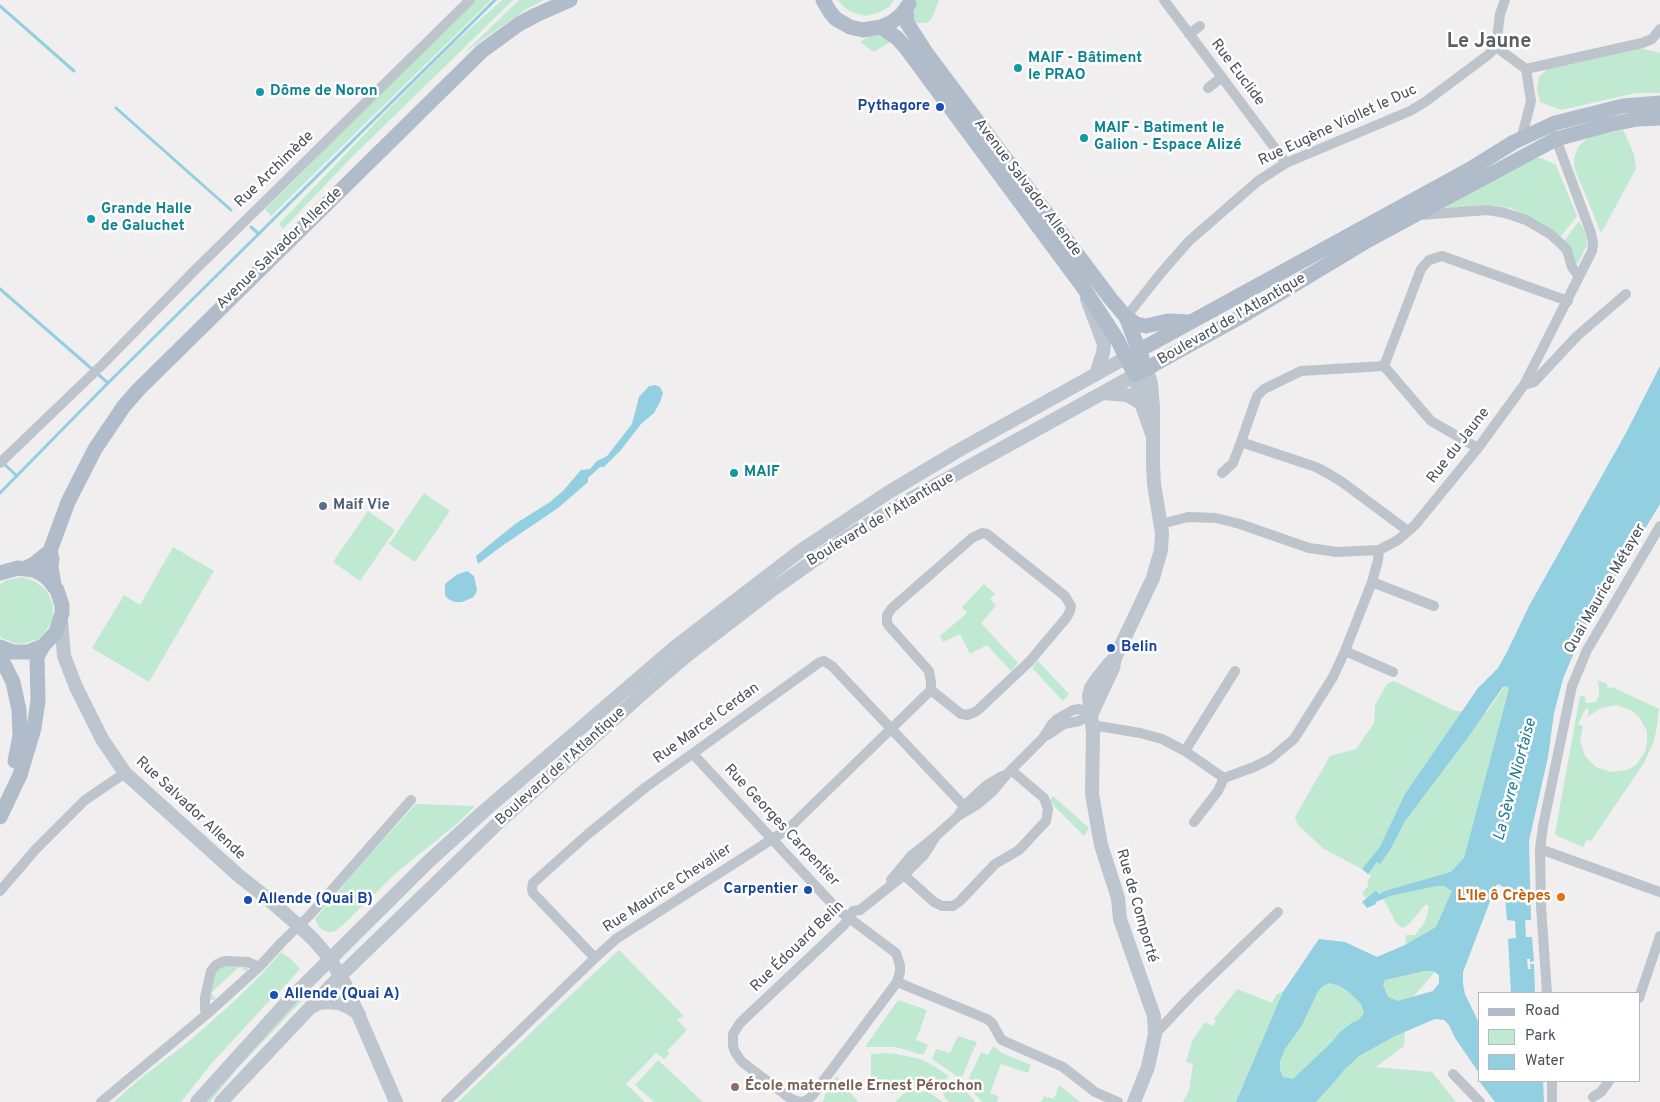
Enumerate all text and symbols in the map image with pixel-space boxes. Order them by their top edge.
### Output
district label: Le Jaune [1447,31,1531,55]
street label: Rue Euclide [1206,36,1268,110]
place label: MAIF - Bâtiment le PRAO [1028,50,1142,85]
marker: MAIF - Bâtiment le PRAO [1012,62,1024,74]
street label: Rue Eugène Viollet le Duc [1256,81,1420,171]
place label: Dôme de Noron [270,83,378,101]
marker: Dôme de Noron [254,86,266,98]
place label: Pythagore [857,98,930,116]
marker: Pythagore [934,101,946,113]
street label: Avenue Salvador Allende [969,116,1085,260]
place label: MAIF - Batiment le Galion - Espace Alizé [1094,120,1242,155]
street label: Rue Archimède [232,128,318,212]
marker: MAIF - Batiment le Galion - Espace Alizé [1078,132,1090,144]
street label: Avenue Salvador Allende [214,184,346,314]
place label: Grande Halle de Galuchet [101,201,192,236]
marker: Grande Halle de Galuchet [85,213,97,225]
street label: Boulevard de l'Atlantique [1155,270,1309,370]
street label: Rue du Jaune [1424,404,1494,488]
place label: MAIF [744,464,780,482]
marker: MAIF [728,467,740,479]
street label: Boulevard de l'Atlantique [804,469,958,571]
place label: Maif Vie [333,497,390,515]
marker: Maif Vie [317,500,329,512]
street label: Quai Maurice Métayer [1561,521,1651,657]
place label: Belin [1121,639,1157,657]
marker: Belin [1105,642,1117,654]
street label: Rue Marcel Cerdan [651,680,763,768]
street label: Boulevard de l'Atlantique [492,704,630,830]
water label: La Sèvre Niortaise [1490,717,1542,843]
street label: Rue Salvador Allende [131,753,249,865]
street label: Rue Georges Carpentier [720,761,842,891]
street label: Rue Maurice Chevalier [600,841,736,937]
street label: Rue de Comporté [1111,847,1161,965]
place label: Carpentier [724,881,798,899]
marker: Carpentier [802,884,814,896]
place label: L'Ile ô Crèpes [1457,888,1551,906]
place label: Allende (Quai B) [258,891,373,909]
marker: L'Ile ô Crèpes [1555,891,1567,903]
marker: Allende (Quai B) [242,894,254,906]
street label: Rue Édouard Belin [747,898,849,996]
place label: Allende (Quai A) [284,986,400,1004]
marker: Allende (Quai A) [268,989,280,1001]
legend [1478,992,1640,1082]
text: Road [1525,1002,1560,1021]
text: Park [1525,1027,1556,1046]
text: Water [1525,1052,1564,1071]
place label: École maternelle Ernest Pérochon [745,1078,982,1096]
marker: École maternelle Ernest Pérochon [729,1081,741,1093]

